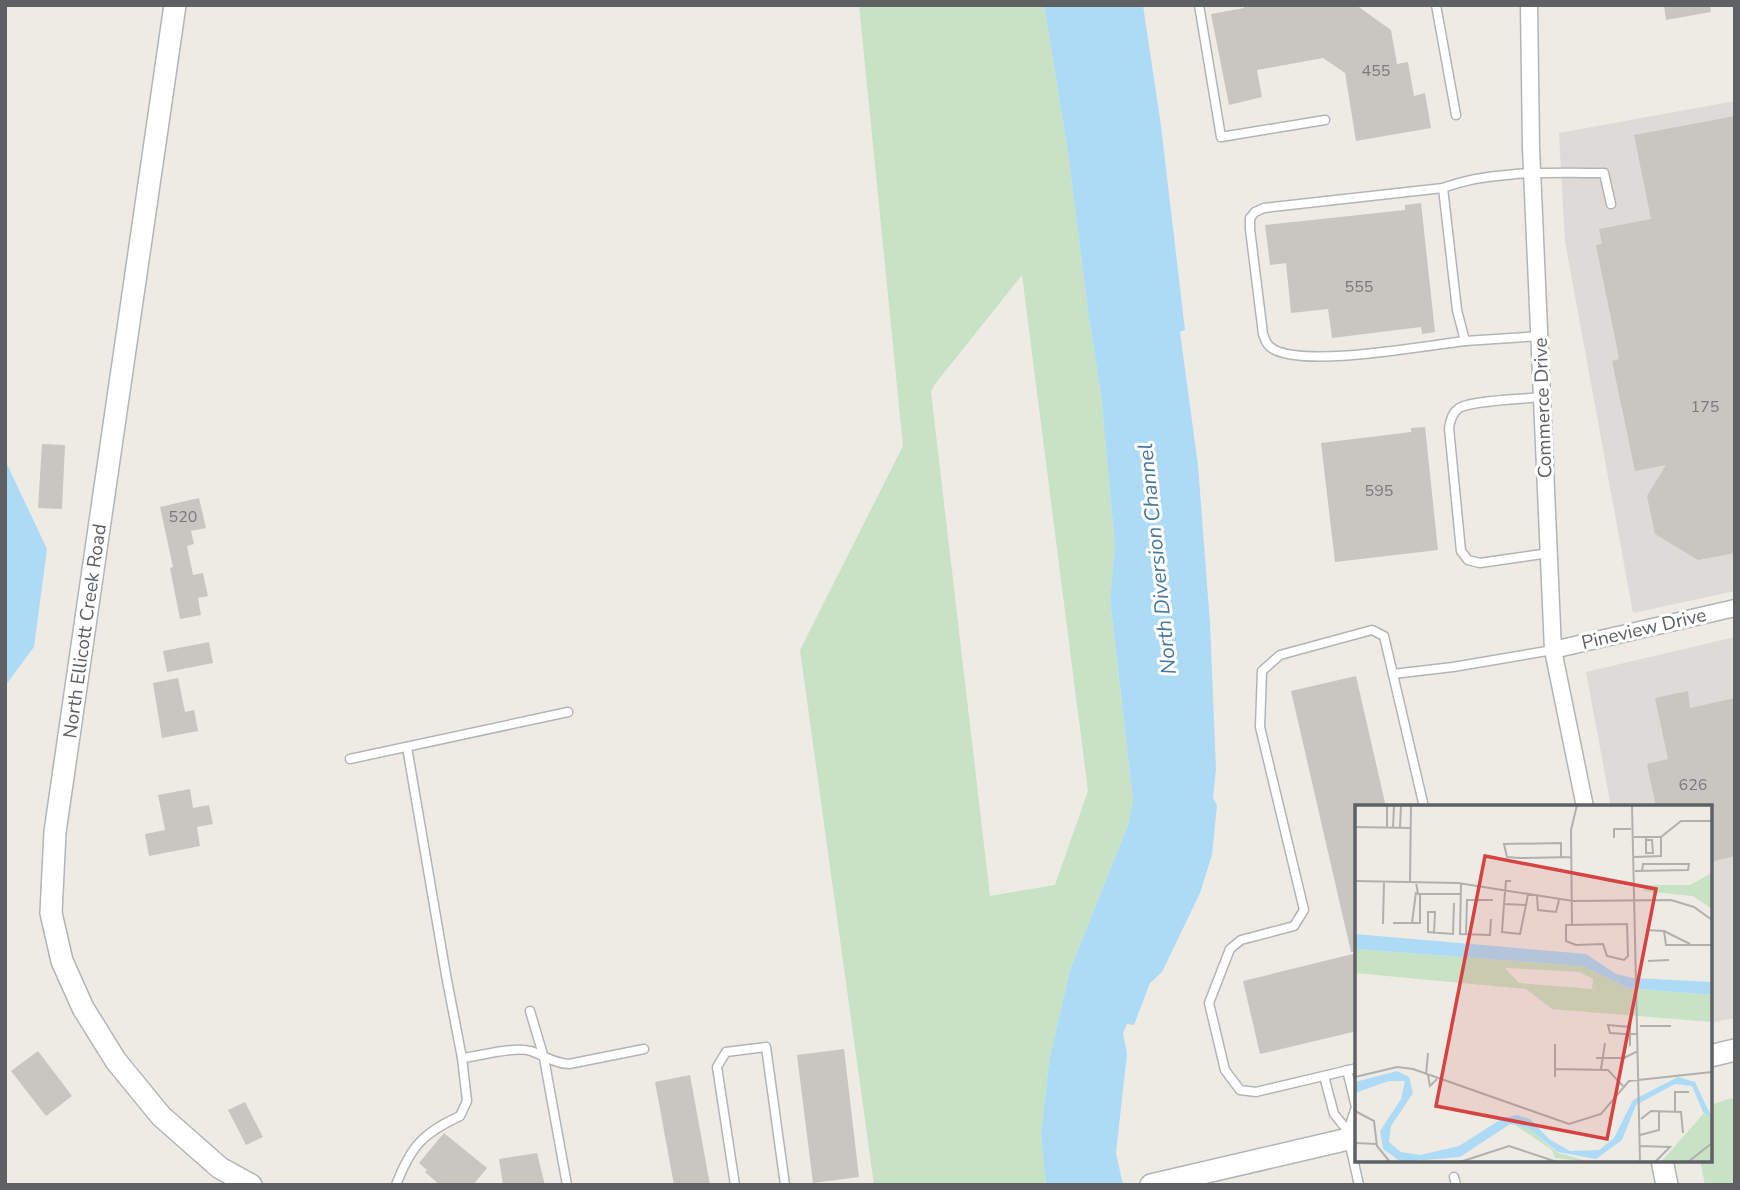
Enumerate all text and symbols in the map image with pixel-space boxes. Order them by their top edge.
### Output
house number: 455 [1362,60,1390,82]
house number: 555 [1345,276,1373,298]
street label: Commerce Drive [1528,337,1558,479]
house number: 175 [1691,396,1719,418]
water label: North Diversion Channel [1131,442,1183,676]
house number: 595 [1365,480,1393,502]
house number: 520 [169,506,197,528]
street label: North Ellicott Creek Road [57,522,113,740]
street label: Pineview Drive [1579,602,1709,656]
house number: 626 [1679,774,1707,796]
inset map [1355,805,1712,1162]

